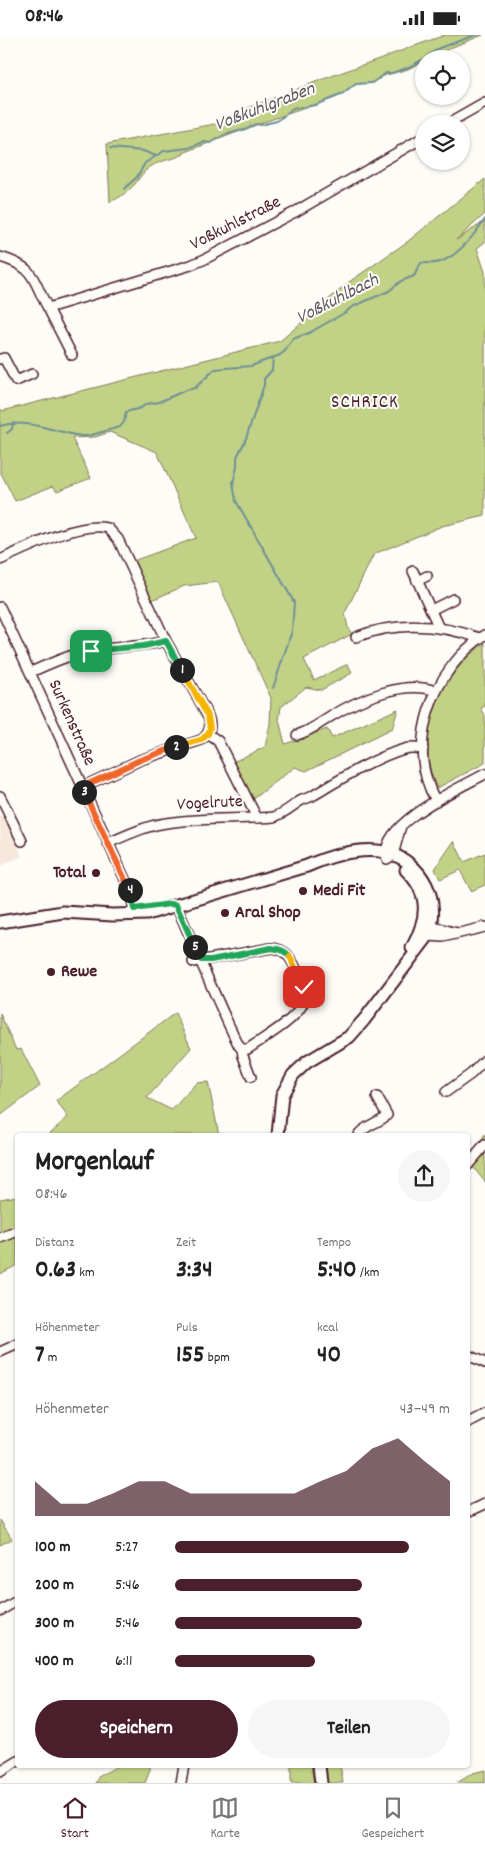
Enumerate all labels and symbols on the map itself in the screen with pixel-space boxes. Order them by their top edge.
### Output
water label: Voßkuhlgraben [211,76,320,140]
street label: Voßkuhlstraße [186,190,286,258]
water label: Voßkuhlbach [292,267,385,332]
district label: SCHRICK [331,390,399,417]
pin [70,630,112,672]
pin: 1 [170,657,194,683]
street label: Surkenstraße [41,676,101,770]
pin: 2 [164,735,188,759]
pin: 3 [72,779,96,805]
street label: Vogelrute [177,790,244,818]
place label: Total [53,861,87,886]
marker: Total [90,867,102,879]
pin: 4 [118,877,142,903]
place label: Medi Fit [313,879,366,904]
marker: Medi Fit [297,885,309,897]
place label: Aral Shop [235,901,301,926]
marker: Aral Shop [219,907,231,919]
pin: 5 [182,935,208,959]
place label: Rewe [61,960,97,985]
marker: Rewe [45,966,57,978]
pin [283,966,325,1008]

